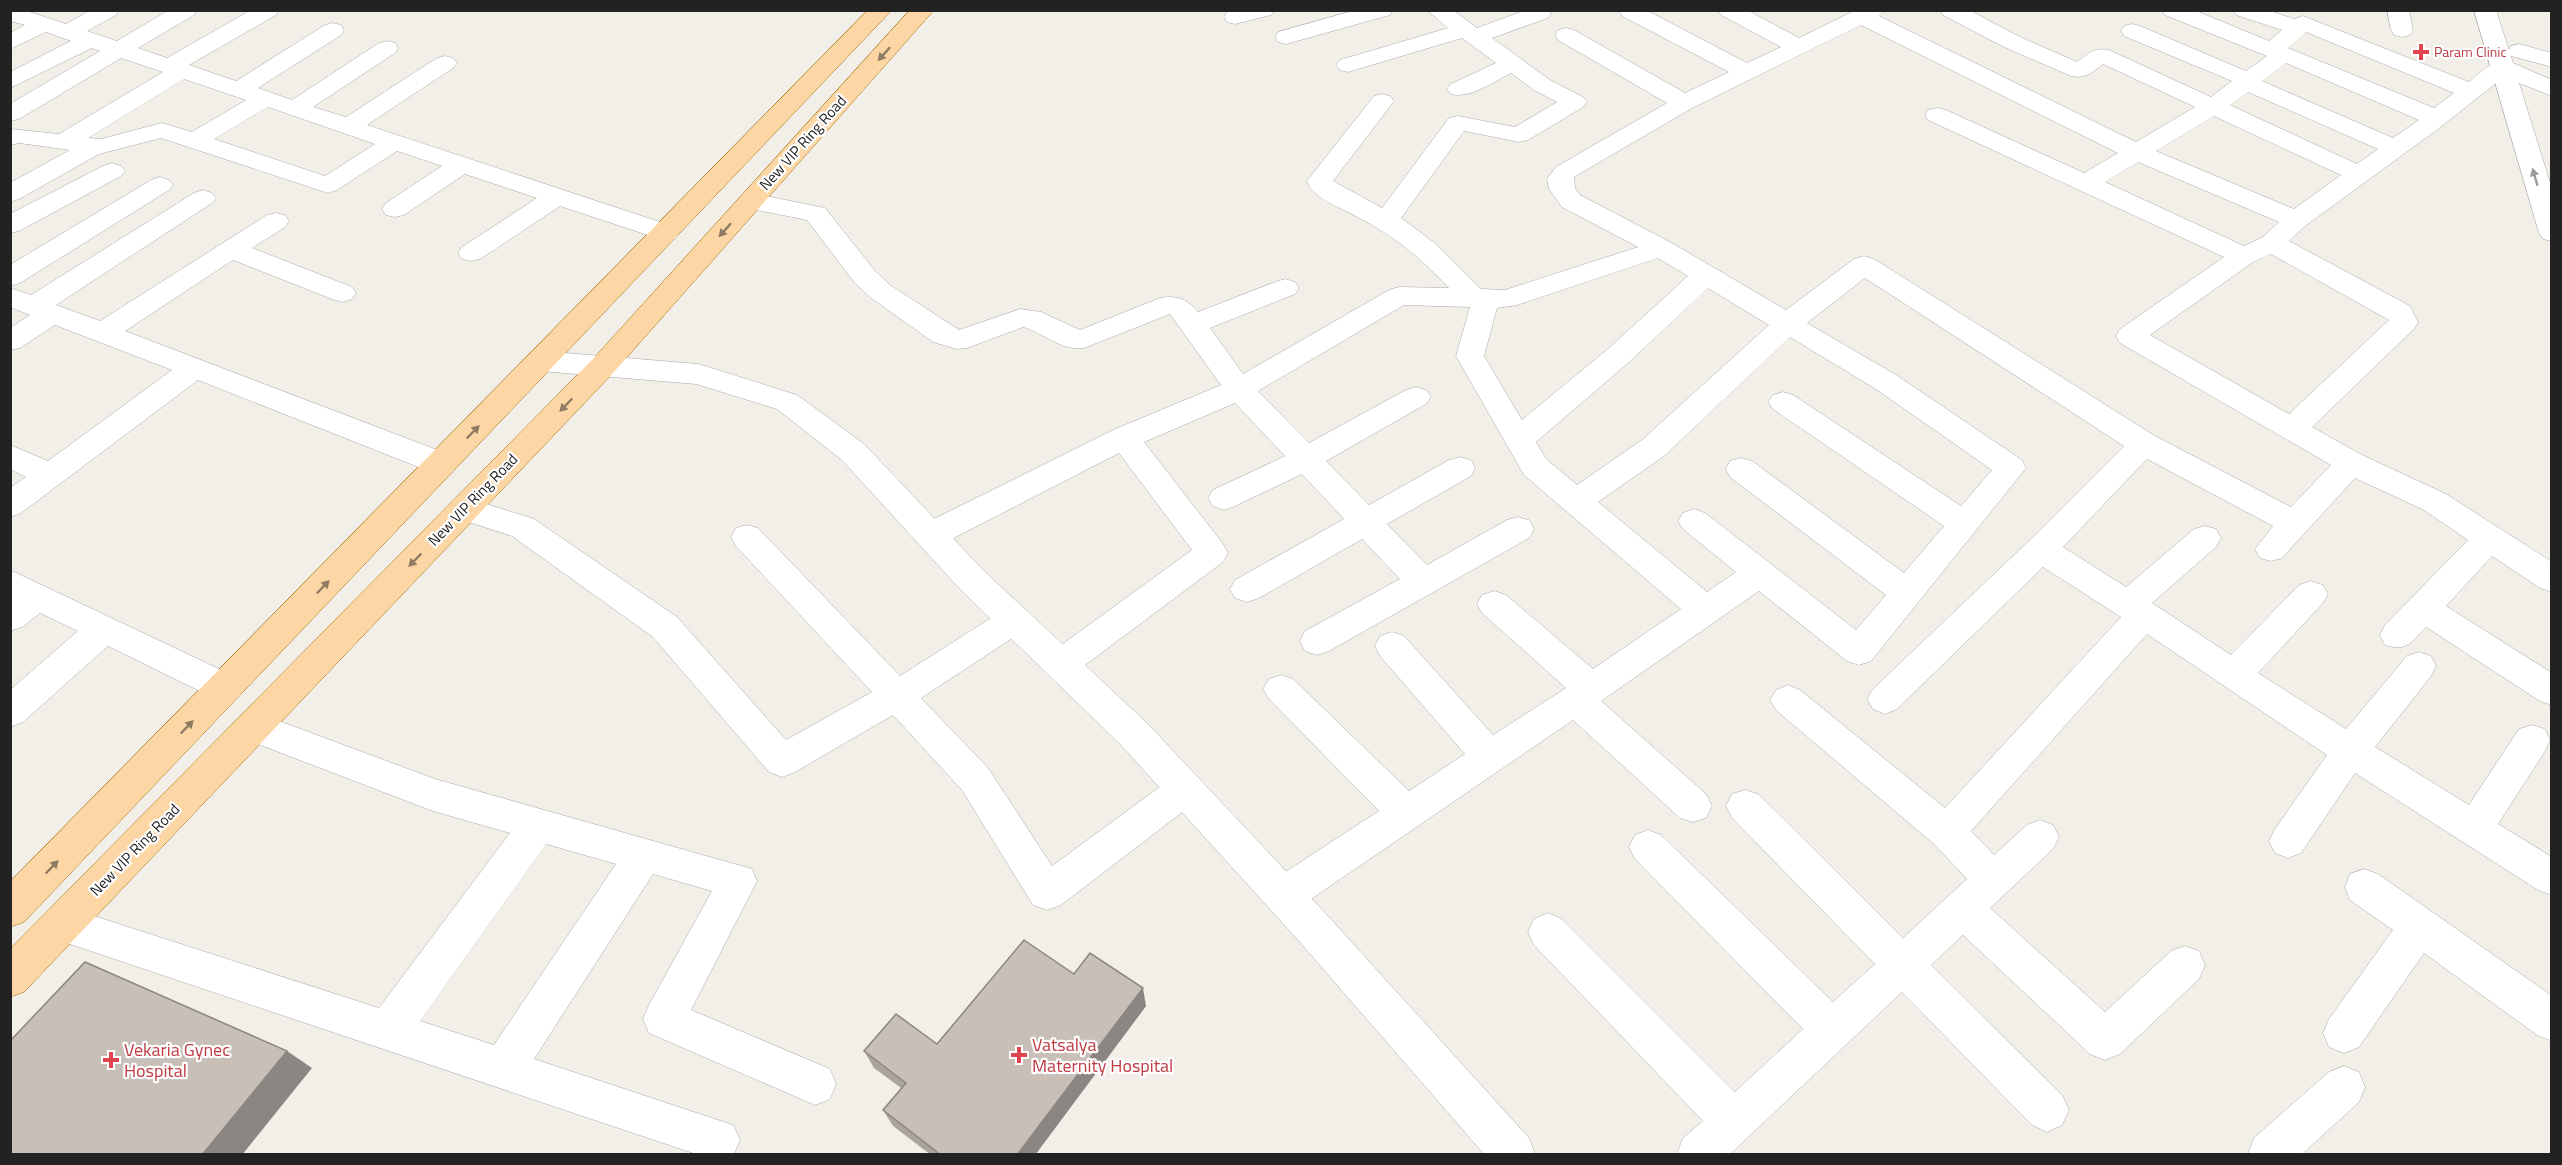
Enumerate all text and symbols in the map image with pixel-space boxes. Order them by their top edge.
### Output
place label: Param Clinic [2434,41,2507,62]
marker: Param Clinic [2412,43,2430,61]
one-way arrow [878,46,891,61]
street label: New VIP Ring Road [754,90,852,195]
one-way arrow [2530,168,2539,186]
one-way arrow [719,222,732,237]
one-way arrow [559,398,573,412]
one-way arrow [466,424,480,439]
street label: New VIP Ring Road [422,448,523,551]
one-way arrow [408,553,422,568]
one-way arrow [316,580,330,595]
one-way arrow [180,721,194,735]
street label: New VIP Ring Road [84,798,185,901]
one-way arrow [44,861,58,875]
place label: Vatsalya Maternity Hospital [1032,1031,1173,1079]
place label: Vekaria Gynec Hospital [124,1036,230,1084]
marker: Vatsalya Maternity Hospital [1010,1046,1028,1064]
marker: Vekaria Gynec Hospital [102,1051,120,1069]

